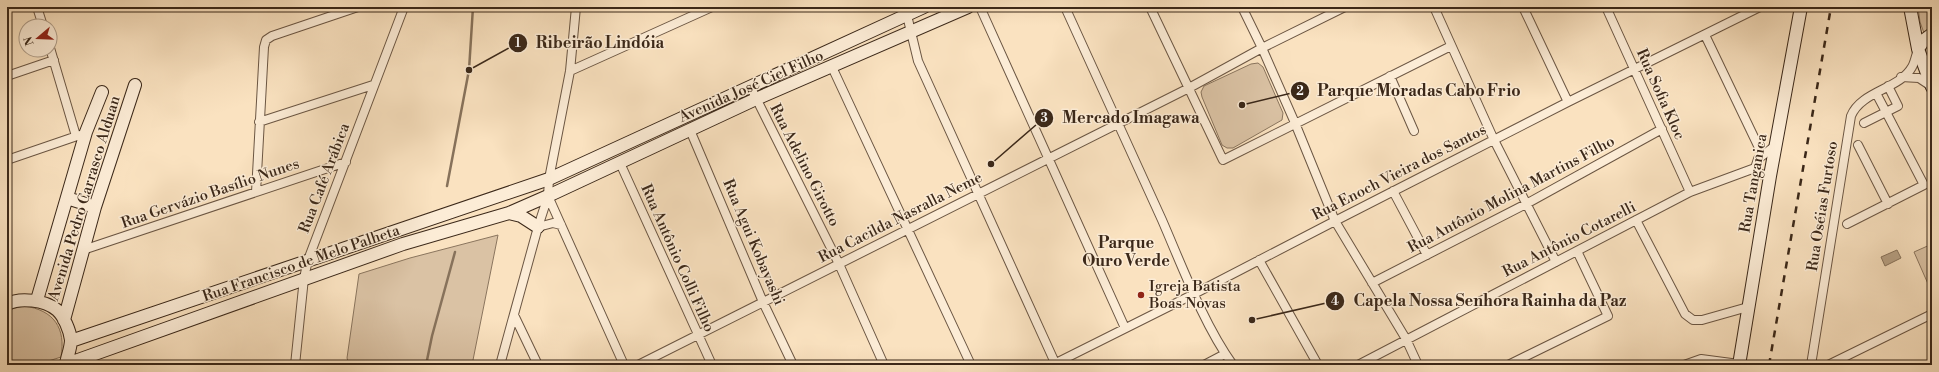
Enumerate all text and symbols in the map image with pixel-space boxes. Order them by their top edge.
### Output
north arrow [18,18,58,58]
callout: Ribeirão Lindóia [508,29,672,57]
text: Ribeirão Lindóia [536,33,665,53]
text: N [21,34,38,47]
text: 1 [515,36,521,51]
street label: Avenida José Ciel Filho [675,46,826,127]
street label: Rua Sofia Kloc [1632,46,1689,143]
callout: Parque Moradas Cabo Frio [1290,77,1529,105]
text: Parque Moradas Cabo Frio [1317,81,1521,101]
text: 2 [1296,84,1304,99]
street label: Avenida Pedro Carrasco Alduan [44,93,125,304]
street label: Rua Adelino Girotto [765,101,844,230]
callout: Mercado Imagawa [1034,104,1208,132]
text: Mercado Imagawa [1062,108,1200,128]
text: 3 [1040,111,1048,126]
street label: Rua Café Arábica [295,120,354,236]
street label: Rua Enoch Vieira dos Santos [1309,120,1490,225]
street label: Rua Antônio Molina Martins Filho [1405,132,1618,257]
street label: Rua Tanganica [1735,132,1772,234]
street label: Rua Oséias Furtoso [1803,140,1842,272]
street label: Rua Gervázio Basílio Nunes [119,154,302,233]
street label: Rua Cacilda Nasralla Neme [815,168,985,267]
street label: Rua Agui Kobayashi [718,176,789,308]
street label: Rua Antônio Colli Filho [636,181,719,335]
street label: Rua Antônio Cotarelli [1499,198,1639,281]
street label: Rua Francisco de Melo Palheta [200,221,403,306]
district label: Parque Ouro Verde [1082,233,1170,271]
place label: Igreja Batista Boas Novas [1148,277,1241,313]
callout: Capela Nossa Senhora Rainha da Paz [1325,287,1634,315]
marker: Igreja Batista Boas Novas [1136,290,1146,300]
text: Capela Nossa Senhora Rainha da Paz [1354,291,1627,311]
text: 4 [1331,294,1339,309]

